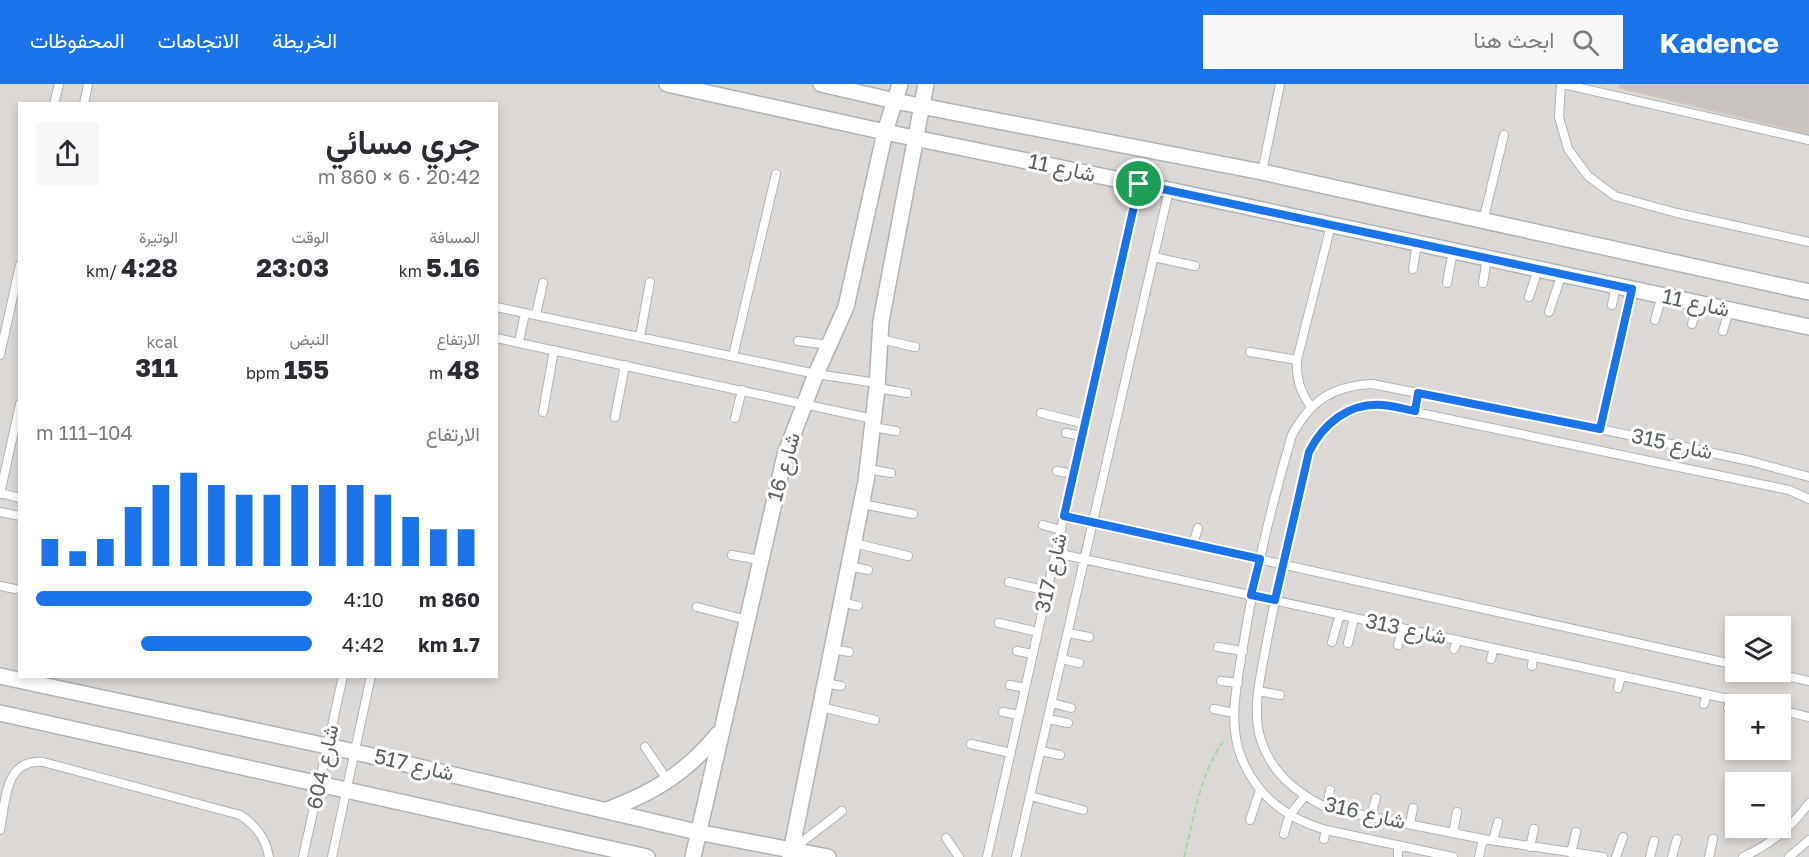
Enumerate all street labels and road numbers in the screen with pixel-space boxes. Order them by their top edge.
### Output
street label: شارع 11 [1026,147,1098,189]
street label: شارع 11 [1660,282,1732,324]
street label: شارع 315 [1629,422,1715,466]
street label: شارع 16 [761,429,807,505]
street label: شارع 317 [1028,530,1074,616]
street label: شارع 313 [1363,607,1449,651]
street label: شارع 604 [300,722,346,812]
street label: شارع 517 [371,742,457,788]
street label: شارع 316 [1322,790,1408,836]

